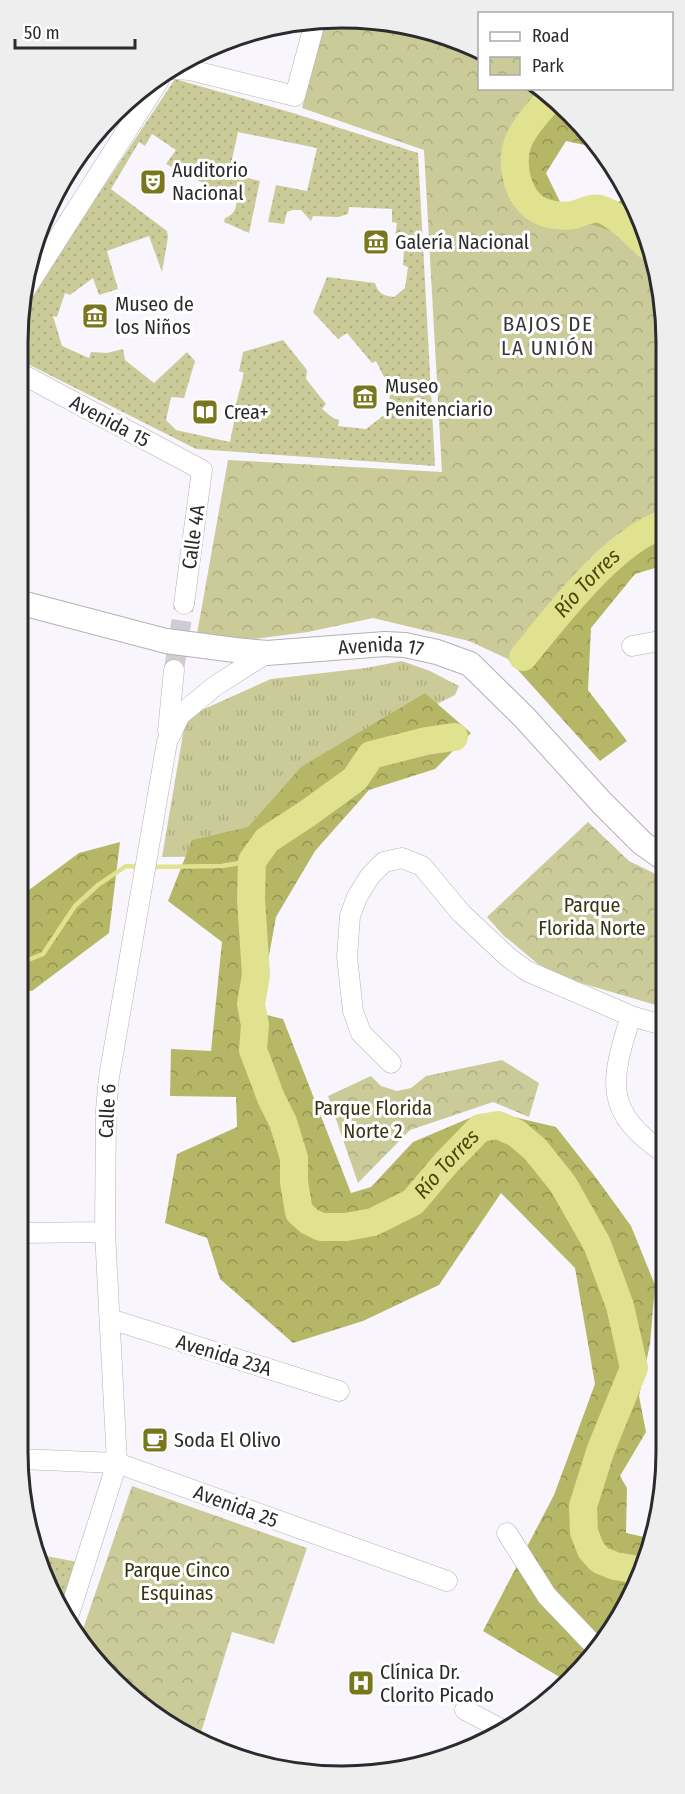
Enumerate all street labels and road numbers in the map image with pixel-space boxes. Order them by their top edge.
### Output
street label: Avenida 15 [66,390,154,452]
street label: Calle 4A [177,503,209,571]
street label: Avenida 17 [337,632,426,661]
street label: Calle 6 [94,1083,120,1139]
street label: Avenida 23A [173,1329,275,1381]
street label: Avenida 25 [191,1480,281,1532]

